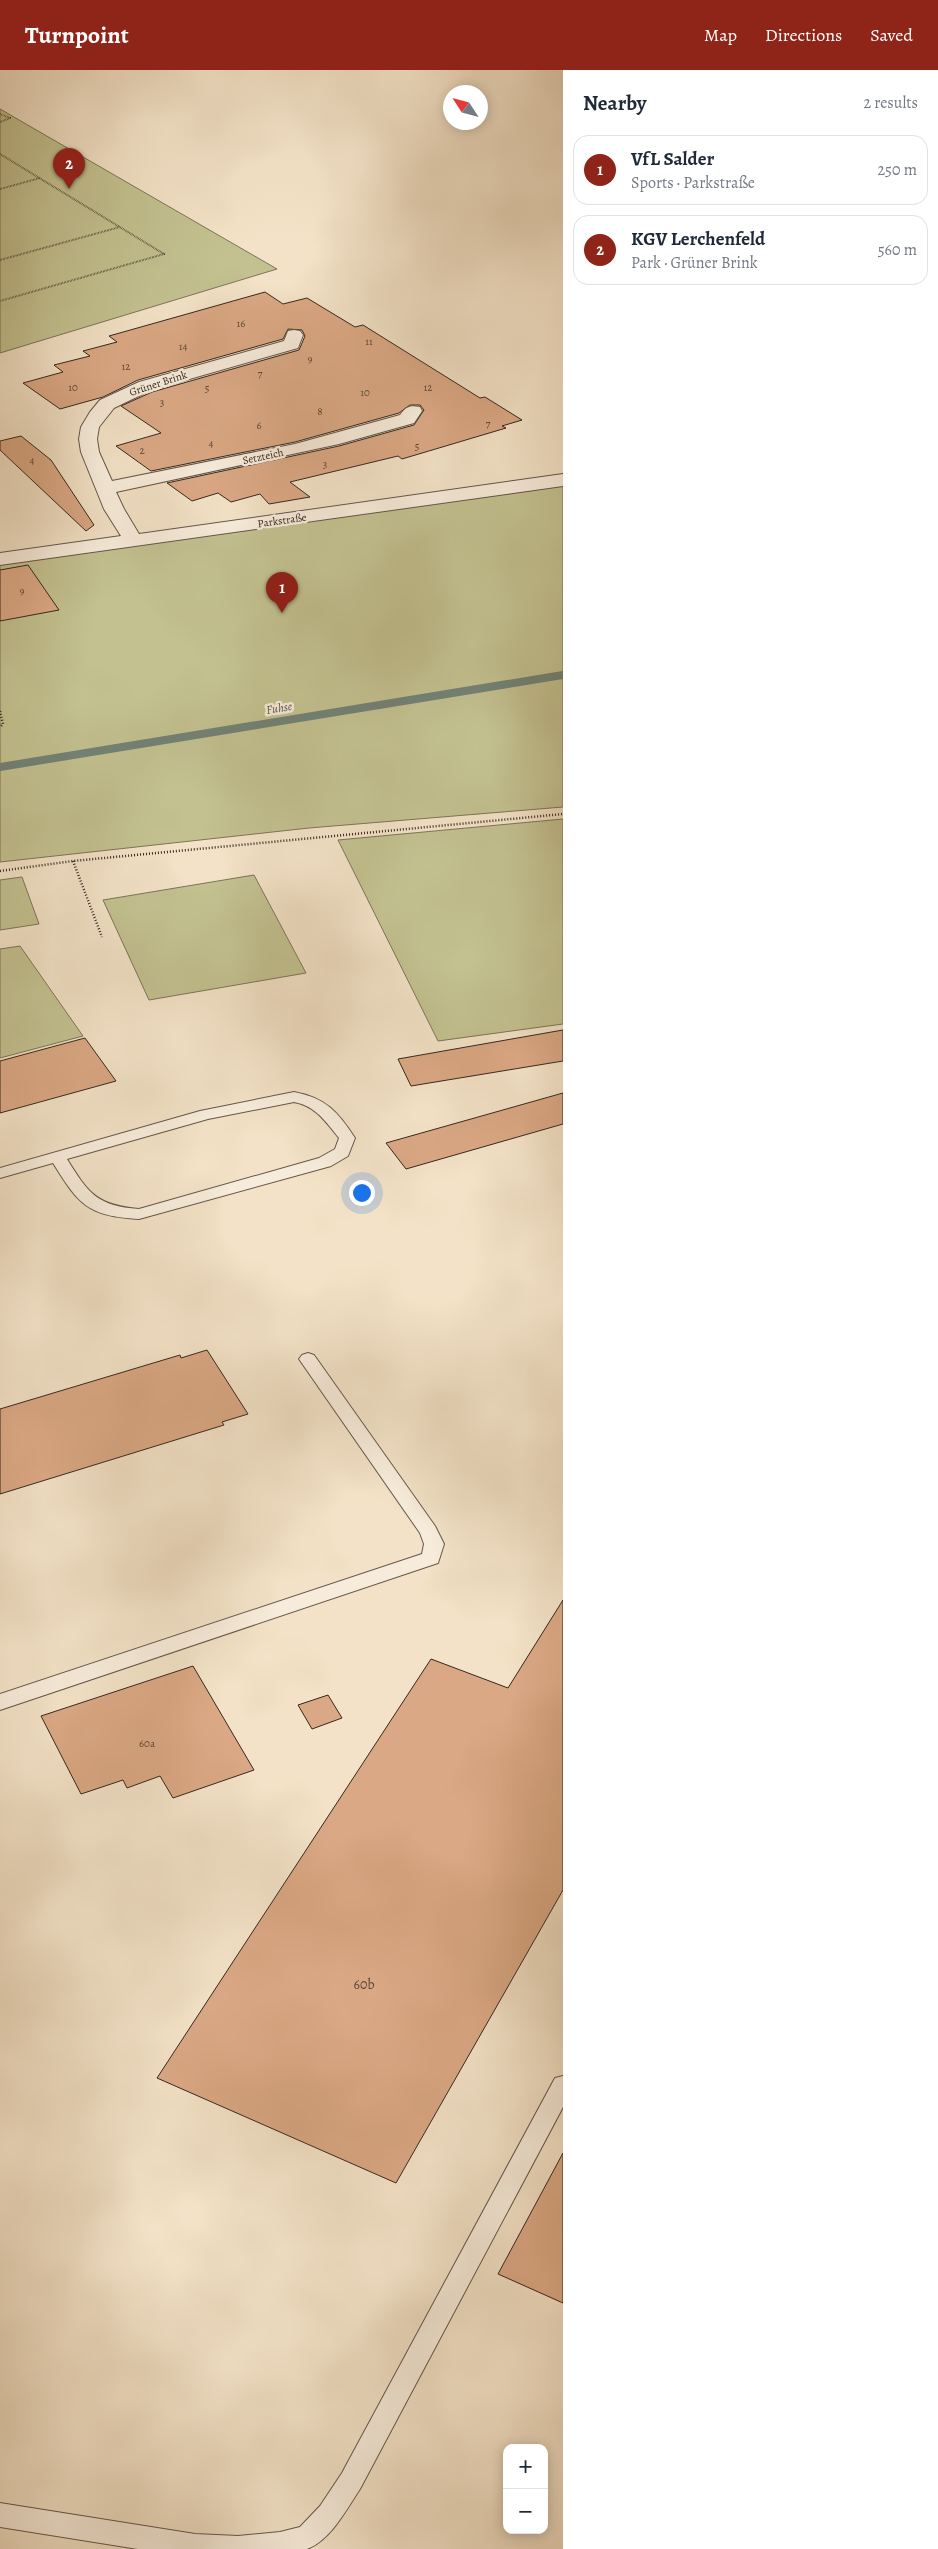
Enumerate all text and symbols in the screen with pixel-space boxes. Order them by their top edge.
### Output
text: Turnpoint [25,19,129,51]
text: Map [704,23,737,47]
text: Directions [765,23,842,47]
text: Saved [870,23,913,47]
north arrow [443,85,488,130]
text: Nearby [583,89,646,117]
text: 2 results [863,92,918,114]
text: VfL Salder [631,146,714,172]
pin: 2 [53,148,85,189]
text: 1 [597,159,603,181]
text: 250 m [878,159,917,181]
text: Sports · Parkstraße [631,172,755,194]
text: KGV Lerchenfeld [631,226,765,252]
text: 2 [596,239,604,261]
text: 560 m [878,239,917,261]
text: Park · Grüner Brink [631,252,758,274]
house number: 16 [237,316,245,331]
house number: 11 [365,334,373,349]
house number: 14 [179,339,187,354]
house number: 9 [307,351,313,366]
house number: 12 [122,359,131,374]
house number: 7 [258,366,263,381]
street label: Grüner Brink [127,367,189,400]
house number: 10 [68,380,78,395]
house number: 12 [424,380,433,395]
house number: 5 [205,381,210,396]
house number: 10 [360,385,370,400]
house number: 3 [160,395,164,410]
house number: 8 [317,404,323,419]
house number: 7 [486,416,491,431]
house number: 6 [256,418,262,433]
house number: 4 [209,436,214,451]
house number: 5 [415,439,420,454]
house number: 2 [139,443,145,458]
street label: Setzteich [241,445,285,468]
house number: 4 [30,453,35,468]
house number: 3 [323,457,327,472]
street label: Parkstraße [257,510,308,531]
pin: 1 [266,572,298,613]
house number: 9 [19,583,25,598]
water label: Fuhse [265,698,294,718]
your location [349,1180,375,1206]
house number: 60a [139,1736,156,1751]
house number: 60b [353,1975,375,1994]
map controls [503,2444,548,2534]
button: + [503,2444,548,2489]
button: − [503,2489,548,2534]

